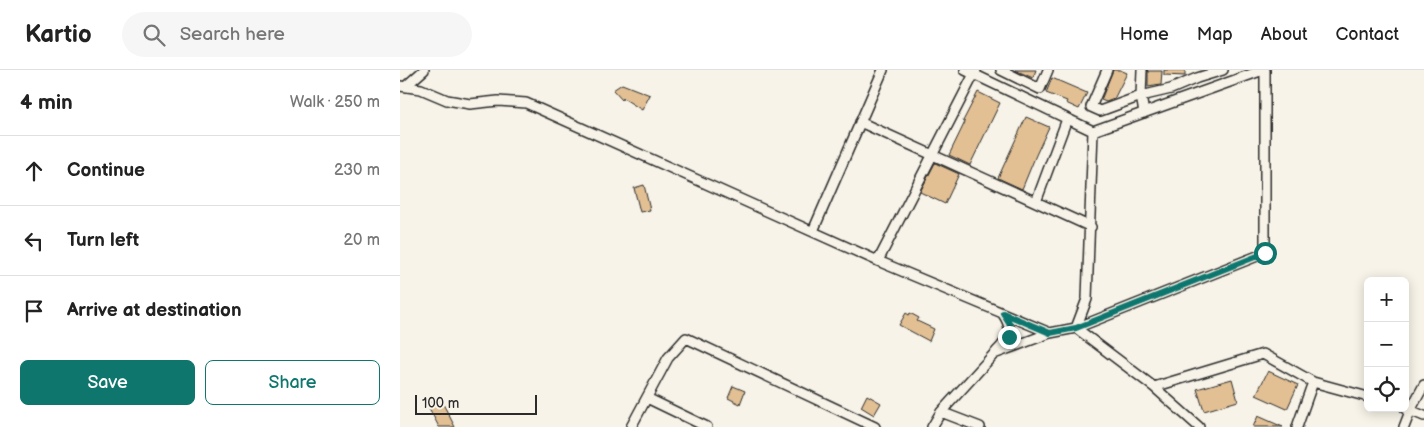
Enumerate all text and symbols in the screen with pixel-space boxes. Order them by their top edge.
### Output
search box [122,12,472,57]
text: Kartio [25,20,92,49]
icon: search [140,21,168,49]
text: Search here [180,23,285,46]
text: Home [1120,24,1169,45]
text: Map [1197,24,1233,45]
text: About [1261,24,1308,45]
text: Contact [1336,24,1399,45]
text: 4 min [20,90,73,115]
text: Walk · 250 m [290,93,380,112]
icon: ahead [20,157,48,185]
text: Continue [67,159,145,182]
text: 230 m [334,161,380,180]
icon: left [20,227,48,255]
text: Turn left [67,229,139,252]
text: 20 m [344,231,380,250]
route start [1254,242,1277,265]
map controls [1364,277,1409,412]
button: + [1364,277,1409,322]
icon: arrive [20,297,48,325]
text: Arrive at destination [67,299,242,322]
button: − [1364,322,1409,367]
route end [998,326,1021,349]
button: Save [20,360,195,405]
button: Share [205,360,380,405]
button: locate [1364,367,1409,412]
scale bar [415,392,538,415]
text: 100 m [422,395,459,412]

